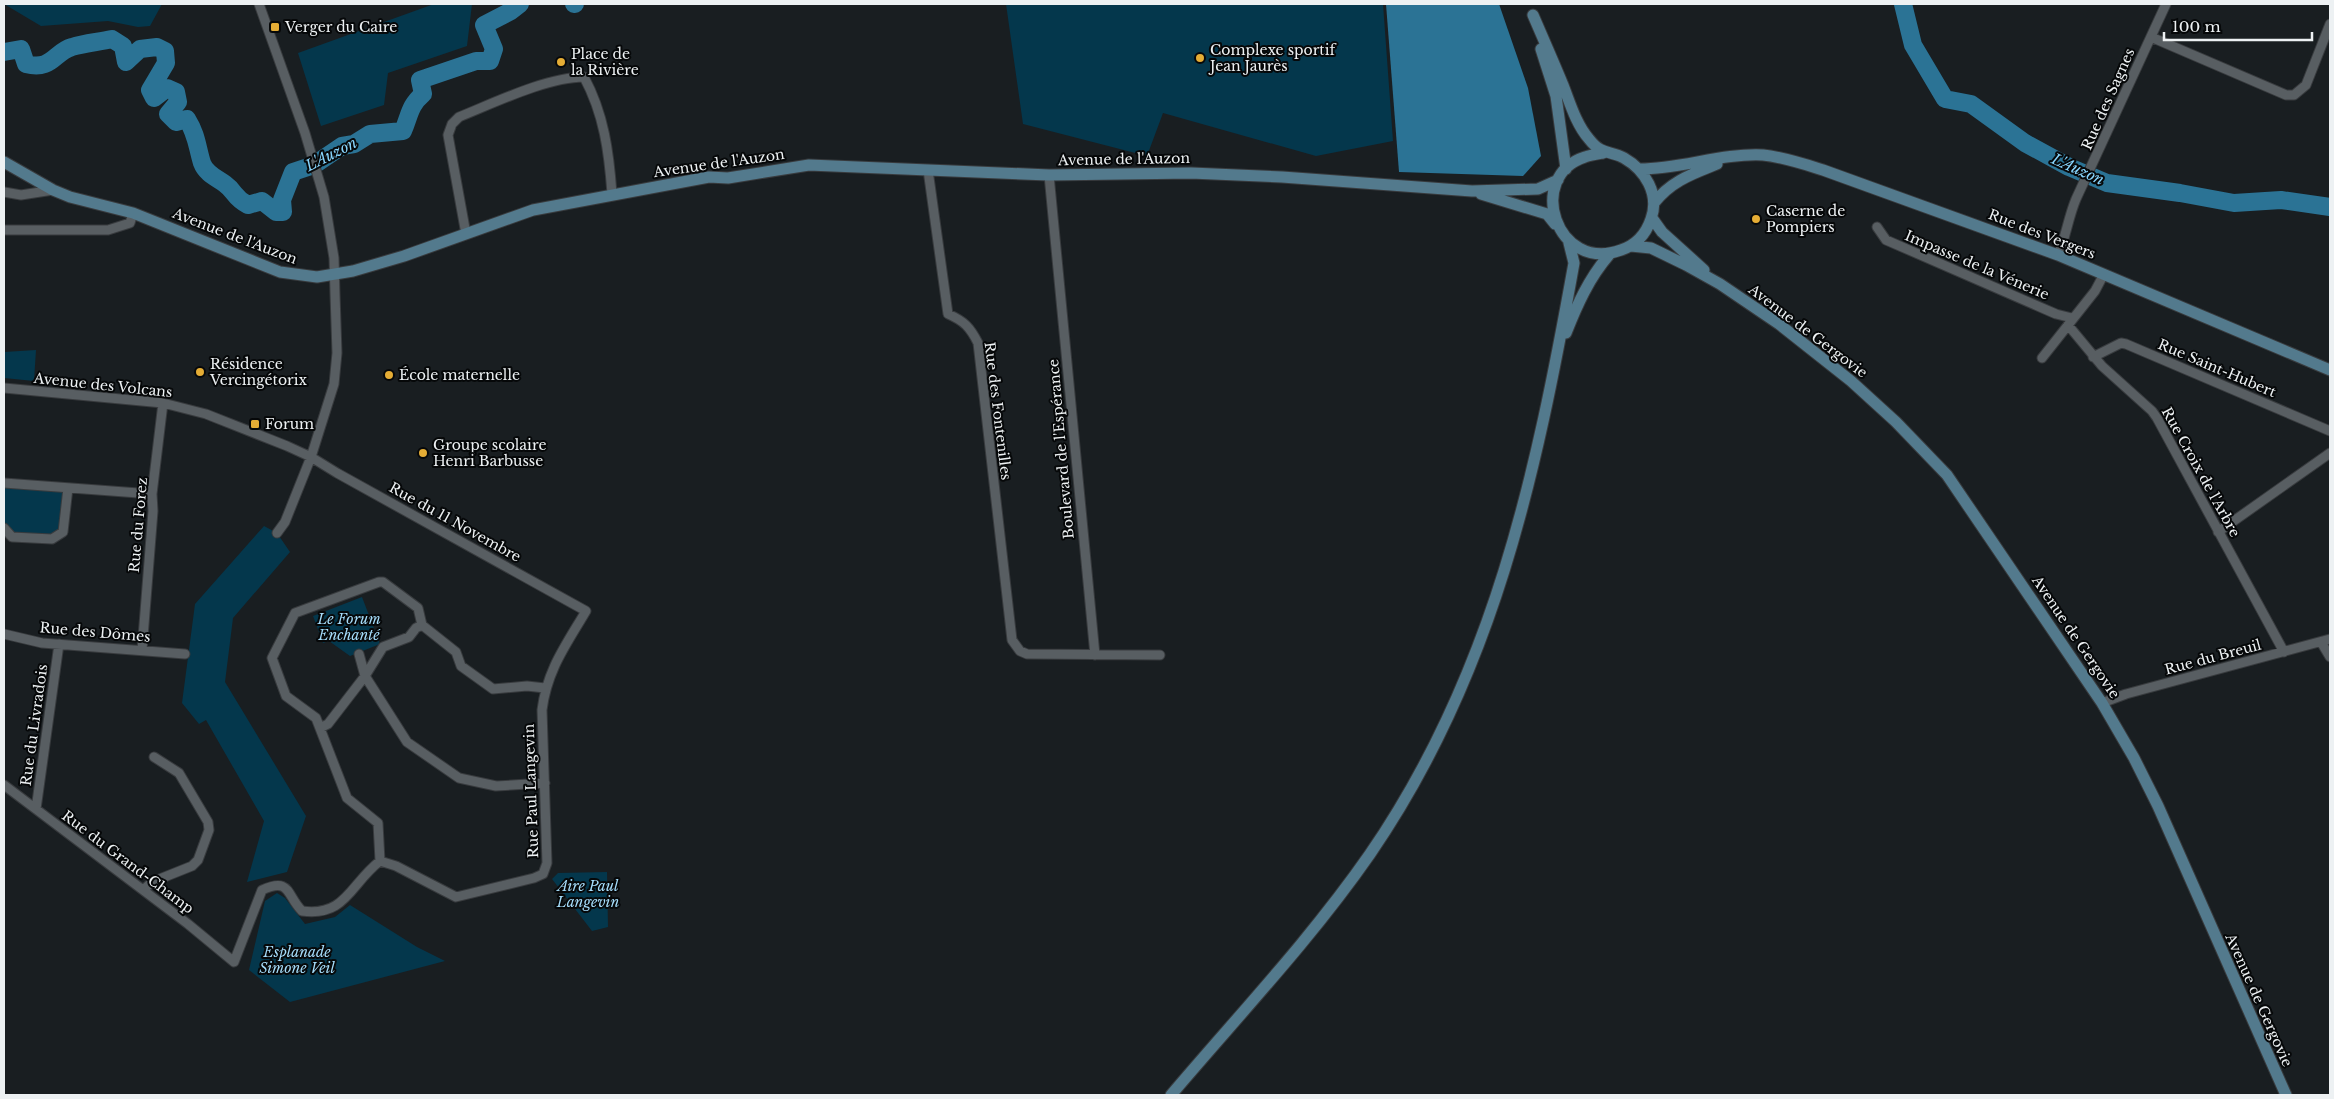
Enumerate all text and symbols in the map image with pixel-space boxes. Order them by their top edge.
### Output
scale bar [2164,10,2312,42]
text: 100 m [2172,17,2221,36]
place label: Verger du Caire [284,18,397,36]
marker: Verger du Caire [269,21,281,33]
place label: Complexe sportif Jean Jaurès [1208,41,1337,75]
place label: Place de la Rivière [571,45,639,79]
street label: Rue des Sagnes [2078,45,2138,153]
marker: Complexe sportif Jean Jaurès [1194,52,1206,64]
marker: Place de la Rivière [555,56,567,68]
water label: L'Auzon [301,133,360,176]
street label: Avenue de l'Auzon [651,145,786,181]
street label: Avenue de l'Auzon [1057,149,1190,169]
water label: L'Auzon [2048,149,2107,189]
place label: Caserne de Pompiers [1766,202,1845,236]
street label: Avenue de l'Auzon [169,204,300,268]
street label: Rue des Vergers [1986,205,2098,263]
marker: Caserne de Pompiers [1750,213,1762,225]
street label: Impasse de la Vénerie [1902,226,2052,304]
street label: Avenue de Gergovie [1744,280,1871,382]
street label: Rue Saint-Hubert [2155,335,2279,401]
street label: Rue des Fontenilles [981,341,1015,481]
place label: Résidence Vercingétorix [209,355,308,389]
street label: Boulevard de l'Espérance [1044,358,1078,540]
marker: Résidence Vercingétorix [194,366,206,378]
place label: École maternelle [399,366,520,384]
street label: Avenue des Volcans [32,369,173,401]
marker: École maternelle [383,369,395,381]
street label: Rue Croix de l'Arbre [2158,404,2244,540]
place label: Forum [265,415,314,433]
marker: Forum [249,418,261,430]
place label: Groupe scolaire Henri Barbusse [433,436,546,470]
marker: Groupe scolaire Henri Barbusse [417,447,429,459]
street label: Rue du Forez [125,476,151,573]
street label: Rue du 11 Novembre [386,478,524,566]
street label: Avenue de Gergovie [2028,571,2124,702]
park label: Le Forum Enchanté [316,610,381,644]
street label: Rue des Dômes [39,618,151,646]
street label: Rue du Breuil [2163,635,2264,679]
street label: Rue du Livradois [17,663,51,787]
street label: Rue Paul Langevin [520,723,542,858]
street label: Rue du Grand-Champ [58,806,198,918]
park label: Aire Paul Langevin [556,877,619,911]
street label: Avenue de Gergovie [2221,930,2297,1070]
park label: Esplanade Simone Veil [259,943,335,977]

